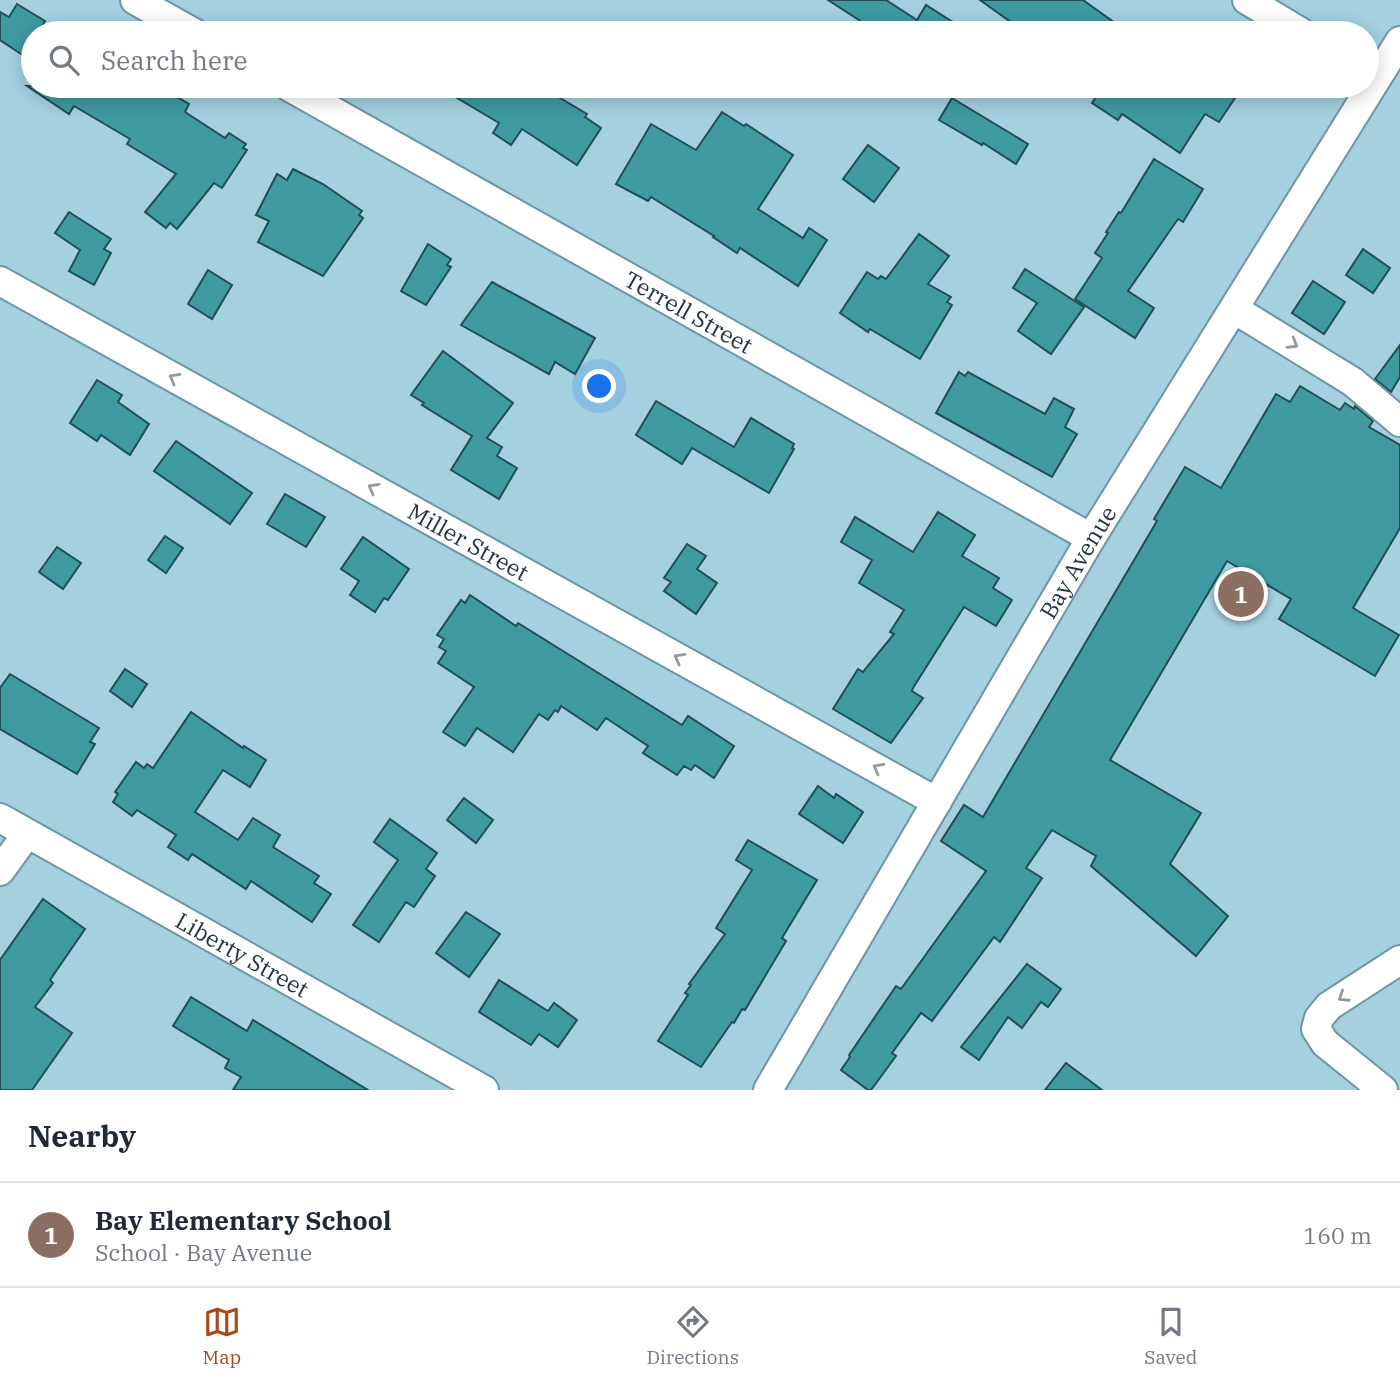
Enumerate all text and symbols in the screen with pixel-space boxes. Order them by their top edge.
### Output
search box [21,21,1379,98]
icon: search [45,41,83,79]
text: Search here [101,43,247,77]
street label: Terrell Street [619,264,758,360]
one-way arrow [1285,336,1298,349]
your location [582,369,616,403]
one-way arrow [169,373,181,386]
one-way arrow [367,483,380,496]
street label: Miller Street [403,496,534,587]
street label: Bay Avenue [1032,500,1123,624]
pin: 1 [1218,568,1264,620]
one-way arrow [673,653,686,666]
one-way arrow [872,763,885,776]
street label: Liberty Street [170,905,314,1004]
one-way arrow [1337,989,1350,1002]
text: Nearby [28,1116,136,1155]
text: Bay Elementary School [95,1203,391,1237]
text: 1 [44,1220,58,1250]
text: 160 m [1303,1220,1372,1250]
text: School · Bay Avenue [95,1237,312,1267]
tab: Map [203,1303,241,1369]
tab: Directions [646,1303,739,1369]
tab: Saved [1144,1303,1197,1369]

